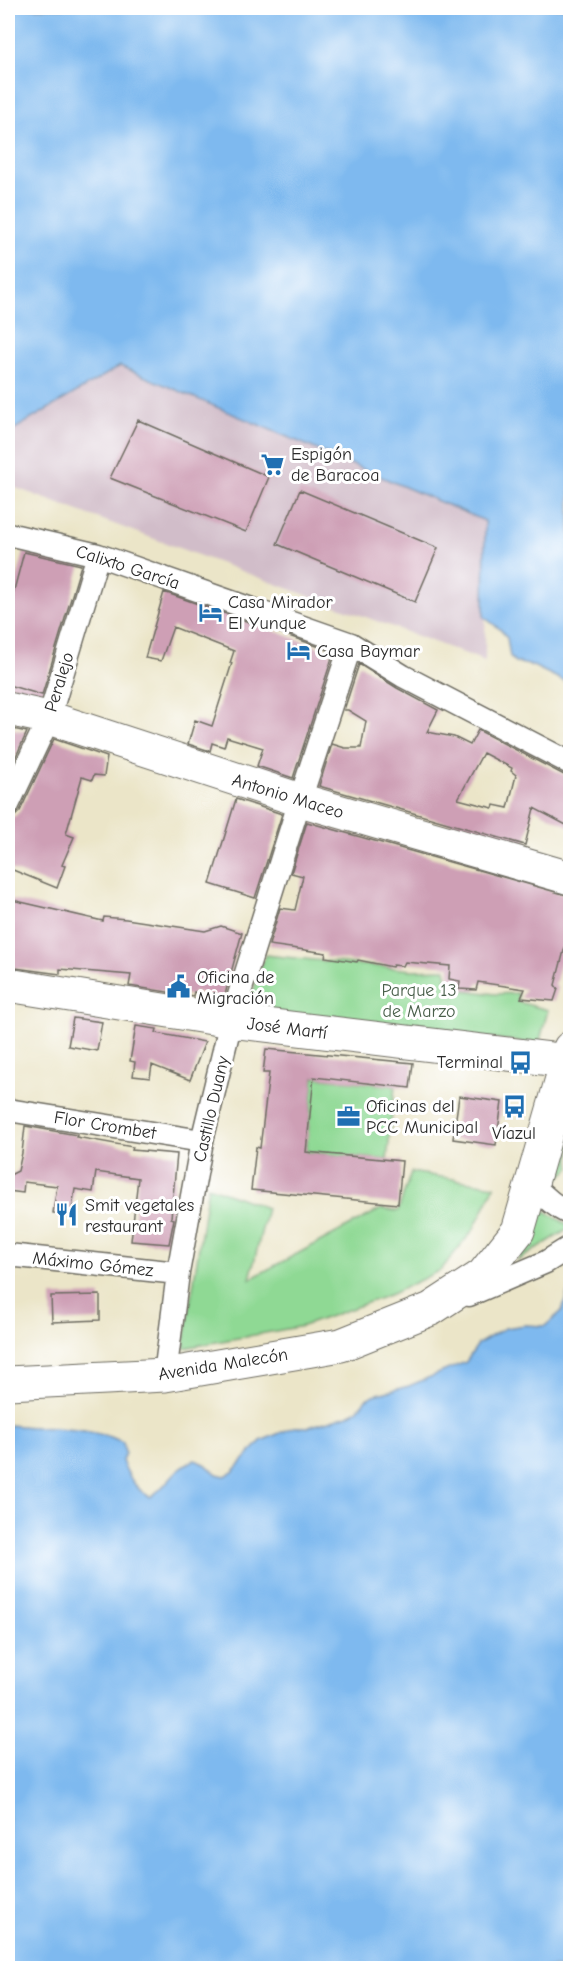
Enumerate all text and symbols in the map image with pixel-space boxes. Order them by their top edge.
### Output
place label: Espigón de Baracoa [291,444,380,486]
supermarket icon: Espigón de Baracoa [260,451,286,477]
street label: Calixto García [73,541,182,594]
place label: Casa Mirador El Yunque [228,592,333,634]
hotel icon: Casa Mirador El Yunque [197,599,223,625]
hotel icon: Casa Baymar [286,638,312,664]
place label: Casa Baymar [317,641,421,662]
street label: Peralejo [40,650,78,714]
street label: Antonio Maceo [229,770,346,823]
place label: Oficina de Migración [197,967,274,1009]
public building icon: Oficina de Migración [166,974,192,1000]
park label: Parque 13 de Marzo [381,980,457,1022]
street label: José Martí [246,1013,329,1044]
bus stop icon: Terminal [508,1049,534,1075]
place label: Terminal [437,1052,503,1073]
street label: Castillo Duany [189,1053,234,1164]
bus stop icon: Víazul [501,1094,527,1120]
place label: Oficinas del PCC Municipal [366,1096,478,1138]
office icon: Oficinas del PCC Municipal [335,1103,361,1129]
street label: Flor Crombet [52,1107,158,1144]
place label: Víazul [492,1123,536,1144]
place label: Smit vegetales restaurant [85,1195,194,1237]
restaurant icon: Smit vegetales restaurant [54,1202,80,1228]
street label: Máximo Gómez [31,1248,155,1281]
street label: Avenida Malecón [157,1344,289,1385]

